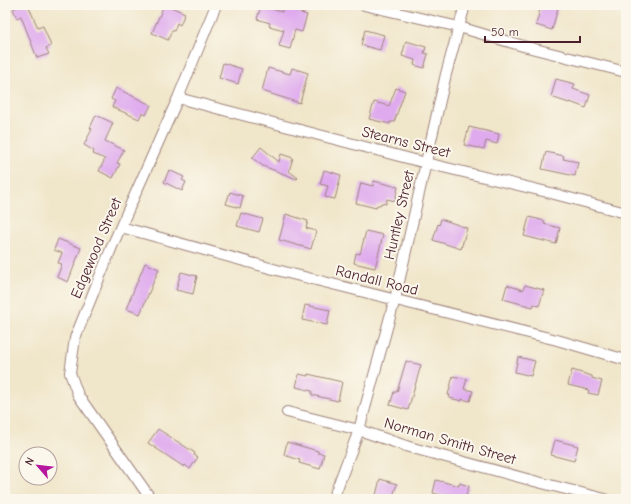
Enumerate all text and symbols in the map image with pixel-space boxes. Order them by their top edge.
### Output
scale bar [485,18,580,44]
text: 50 m [491,25,519,39]
street label: Stearns Street [360,122,453,162]
street label: Huntley Street [380,168,418,261]
street label: Edgewood Street [67,194,126,301]
street label: Randall Road [334,261,420,299]
street label: Norman Smith Street [382,414,519,469]
north arrow [18,446,58,486]
text: N [22,455,37,468]

